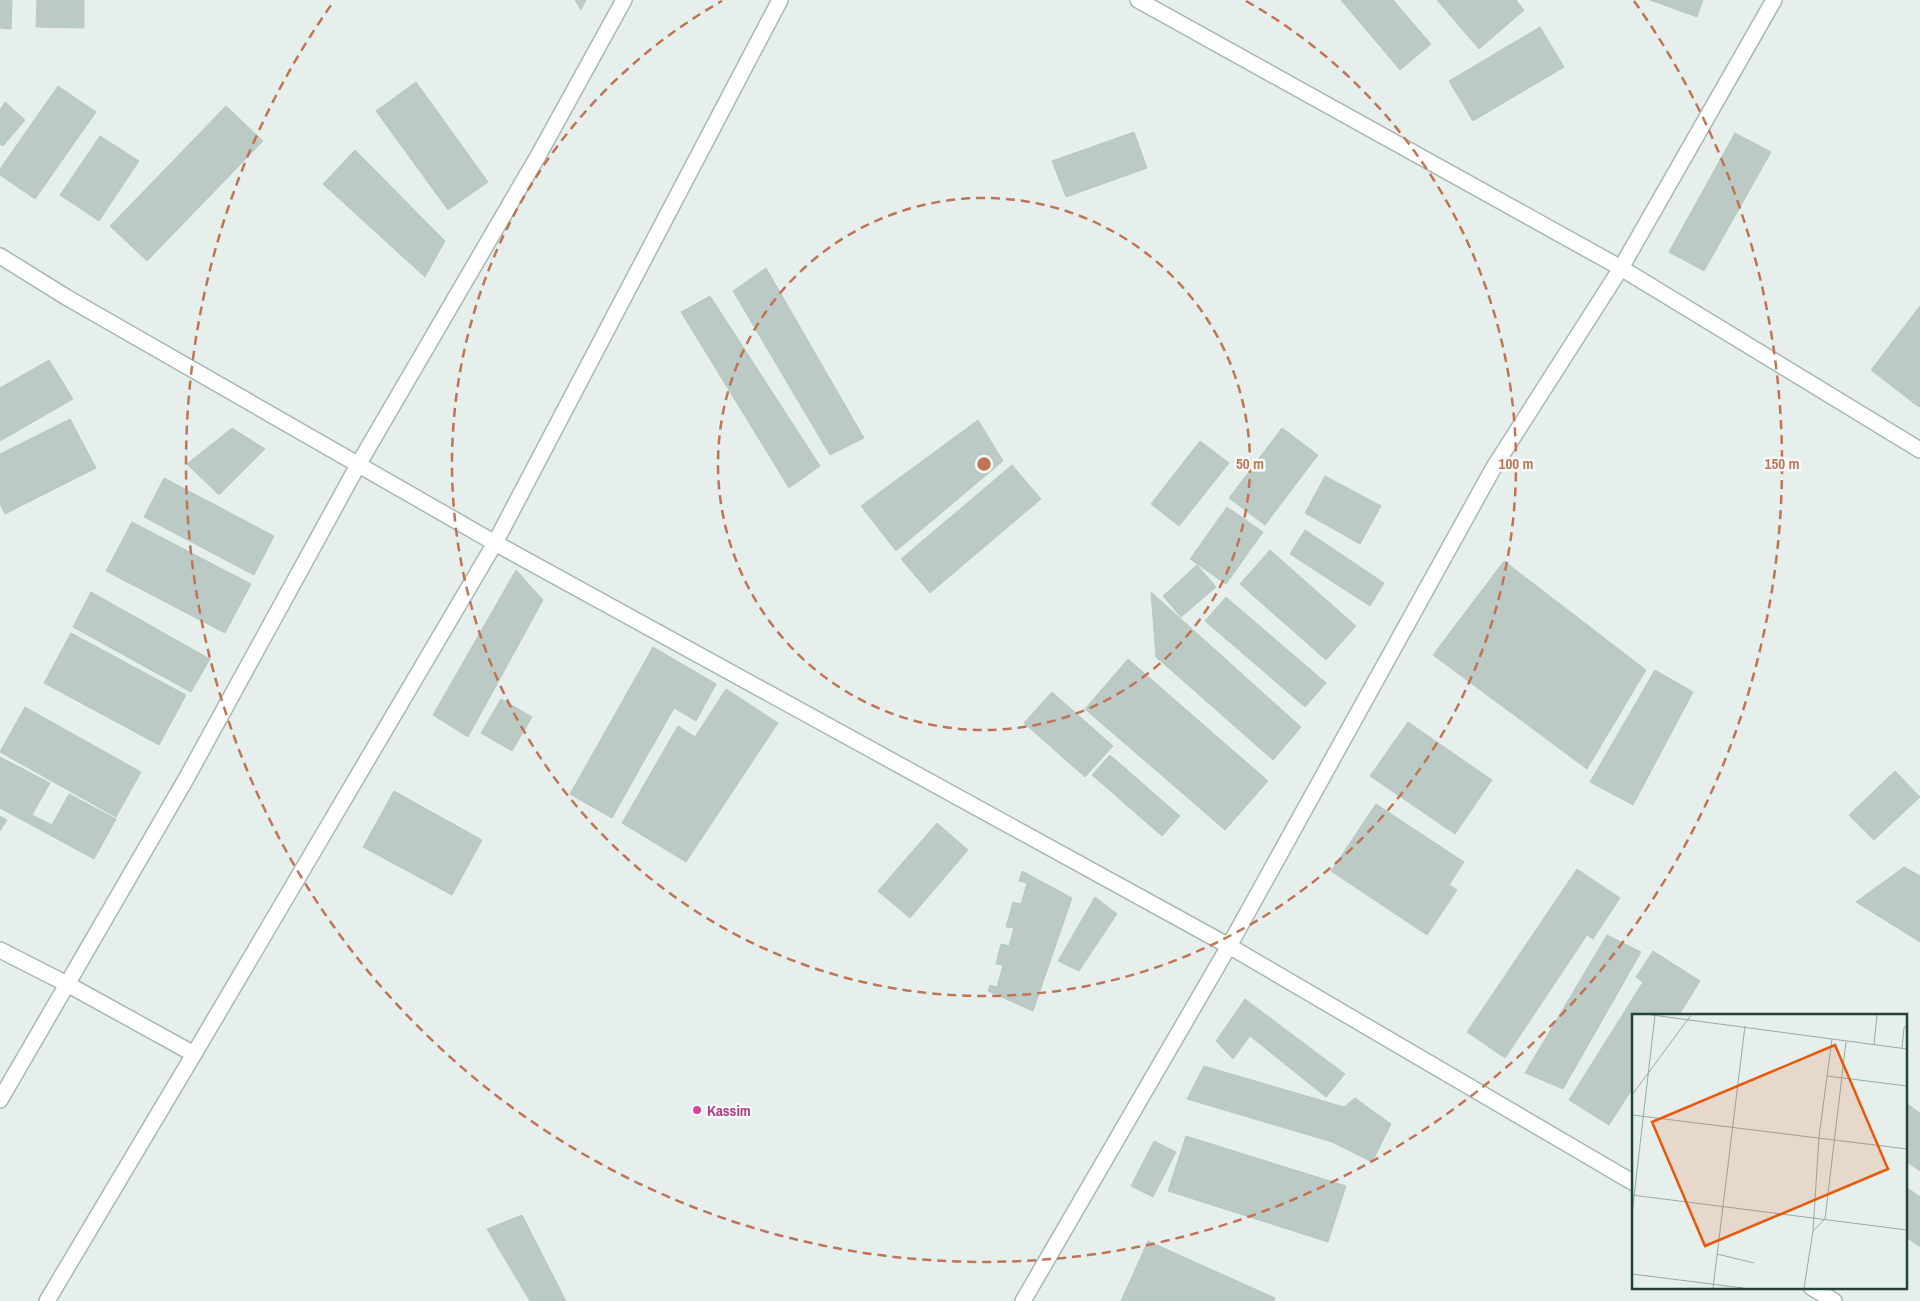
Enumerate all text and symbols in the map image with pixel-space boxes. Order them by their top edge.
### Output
text: 50 m [1236,453,1264,474]
text: 100 m [1499,453,1533,474]
text: 150 m [1765,453,1799,474]
centre of rings [975,455,993,473]
inset map [1632,1014,1908,1288]
place label: Kassim [707,1100,751,1121]
marker: Kassim [691,1104,703,1116]

